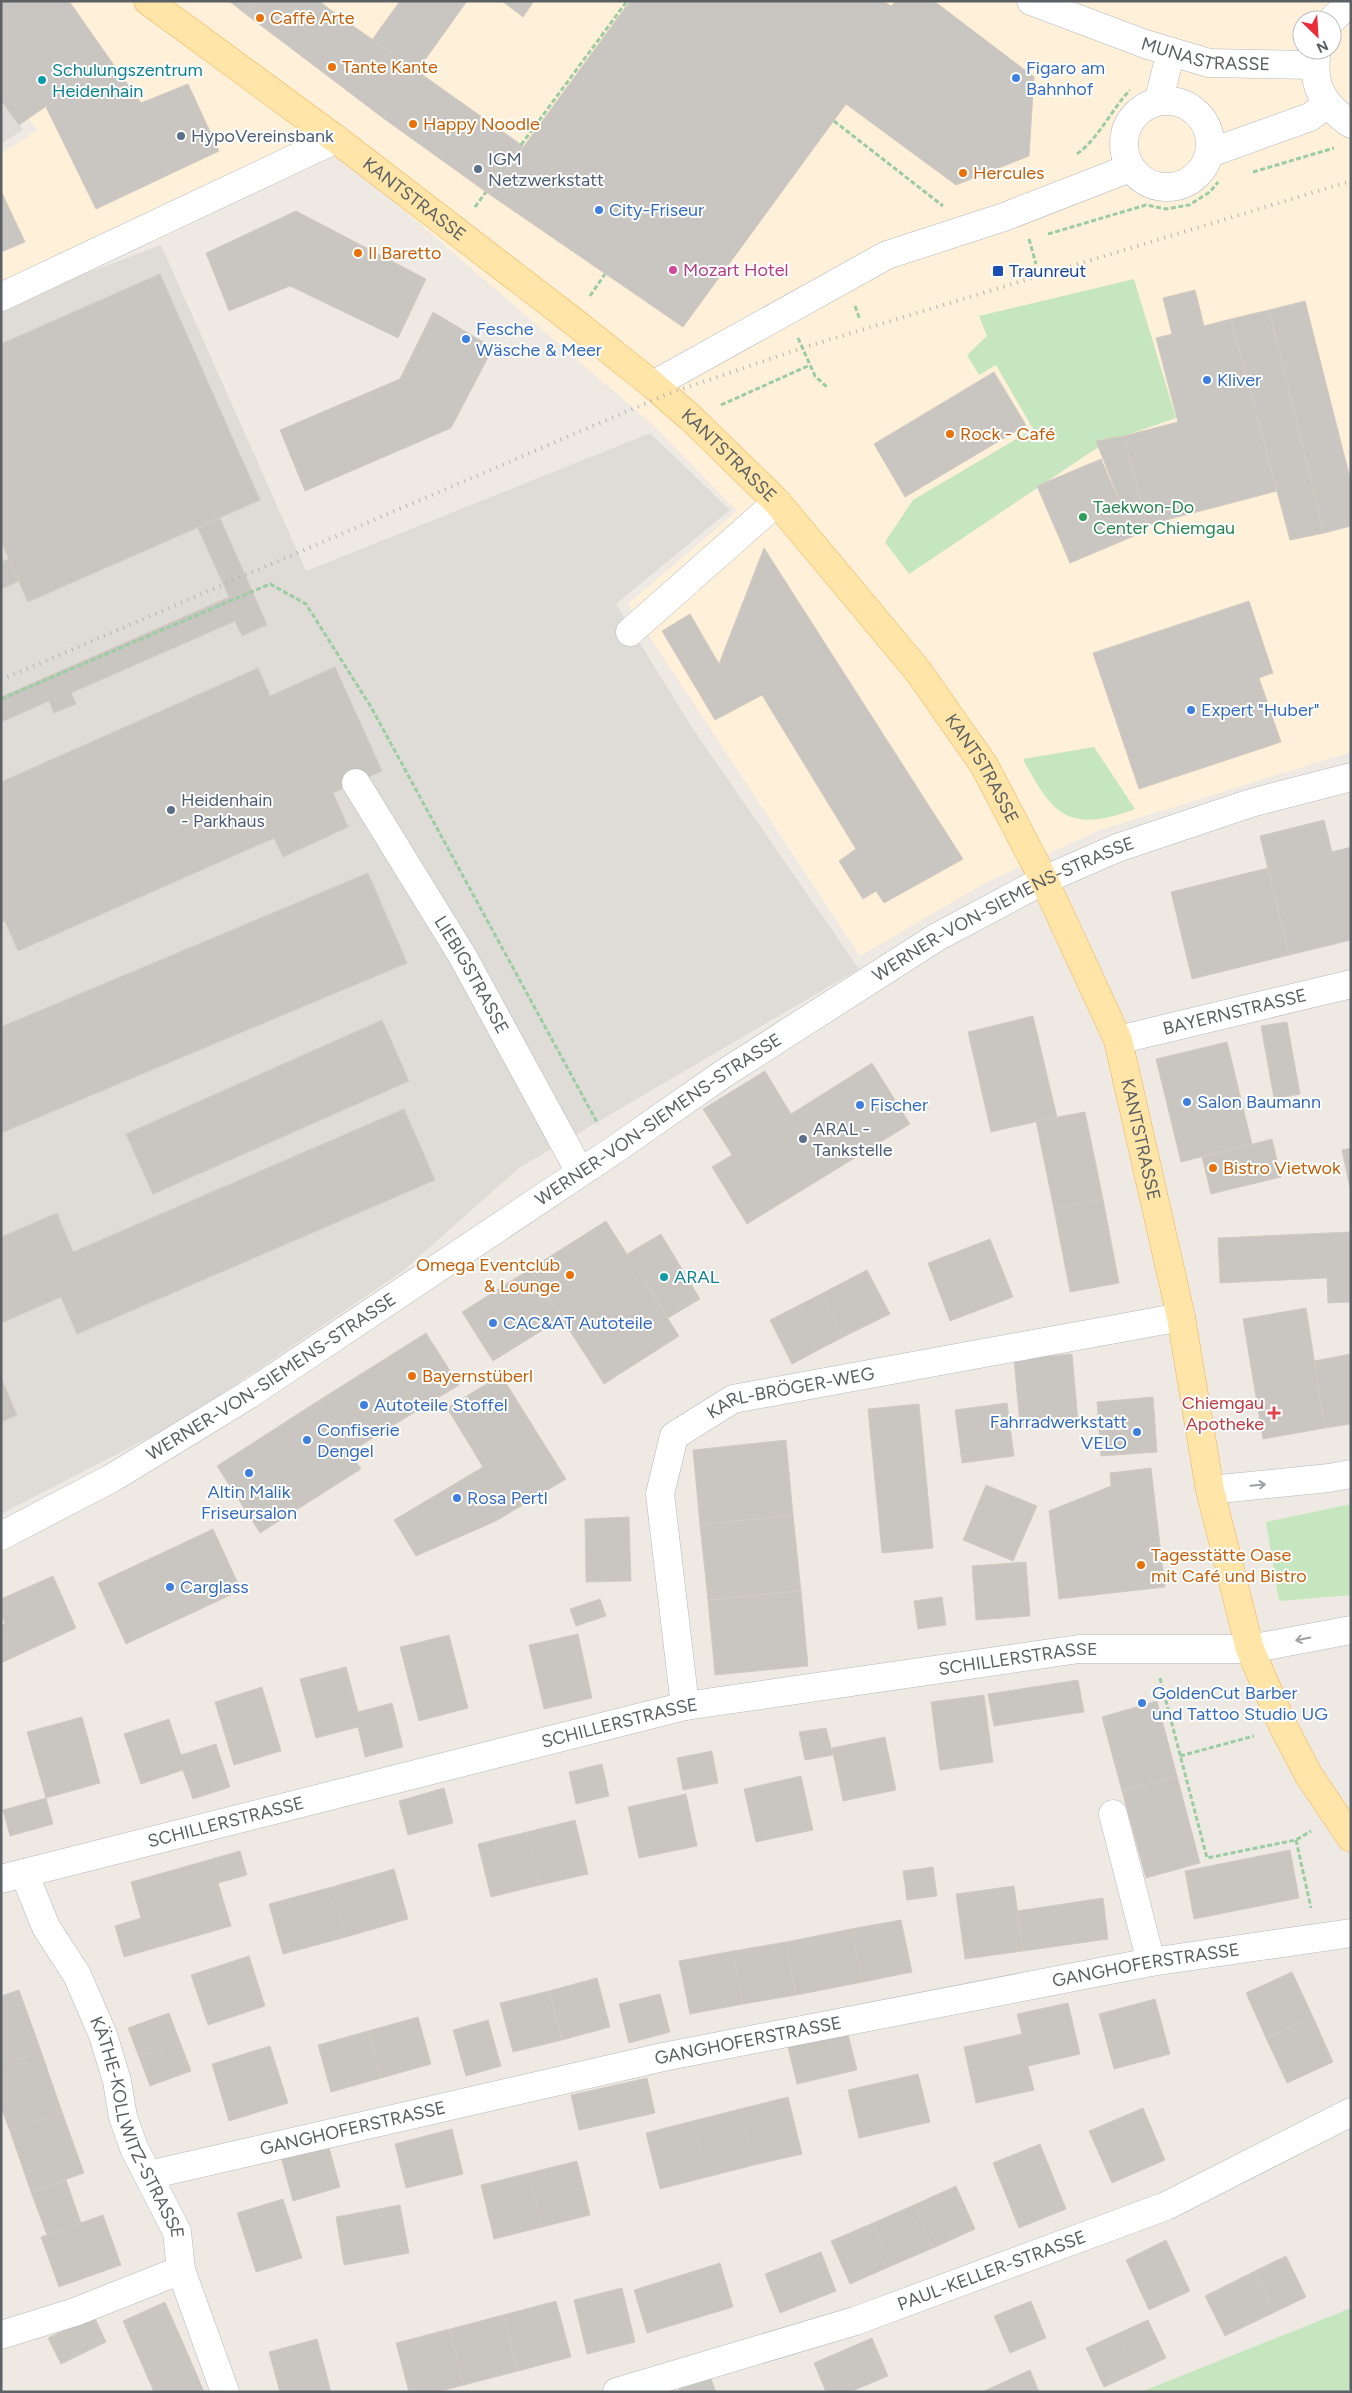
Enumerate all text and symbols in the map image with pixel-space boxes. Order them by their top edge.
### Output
place label: Caffè Arte [270,7,355,29]
north arrow [1292,10,1342,60]
marker: Caffè Arte [254,12,266,24]
street label: MUNASTRASSE [1138,32,1270,75]
text: N [1314,36,1331,56]
place label: Tante Kante [342,56,438,78]
place label: Figaro am Bahnhof [1026,57,1105,100]
place label: Schulungszentrum Heidenhain [52,59,203,102]
marker: Tante Kante [326,61,338,73]
marker: Figaro am Bahnhof [1010,72,1022,84]
marker: Schulungszentrum Heidenhain [36,74,48,86]
place label: Happy Noodle [423,113,540,135]
marker: Happy Noodle [407,118,419,130]
place label: HypoVereinsbank [191,125,334,147]
marker: HypoVereinsbank [175,130,187,142]
place label: IGM Netzwerkstatt [488,148,604,191]
street label: KANTSTRASSE [358,153,470,246]
place label: Hercules [973,162,1044,184]
marker: IGM Netzwerkstatt [472,163,484,175]
marker: Hercules [957,167,969,179]
place label: City-Friseur [609,199,704,221]
marker: City-Friseur [593,204,605,216]
place label: Il Baretto [368,242,441,264]
marker: Il Baretto [352,247,364,259]
place label: Mozart Hotel [683,259,789,281]
place label: Traunreut [1009,260,1086,282]
marker: Mozart Hotel [667,264,679,276]
marker: Traunreut [991,264,1005,278]
place label: Fesche Wäsche & Meer [476,318,602,361]
marker: Fesche Wäsche & Meer [460,333,472,345]
place label: Kliver [1217,369,1261,391]
marker: Kliver [1201,374,1213,386]
street label: KANTSTRASSE [677,404,781,506]
place label: Rock - Café [960,423,1055,445]
marker: Rock - Café [944,428,956,440]
place label: Taekwon-Do Center Chiemgau [1093,496,1235,539]
marker: Taekwon-Do Center Chiemgau [1077,511,1089,523]
place label: Expert "Huber" [1201,699,1320,721]
marker: Expert "Huber" [1185,704,1197,716]
street label: KANTSTRASSE [940,709,1023,827]
place label: Heidenhain - Parkhaus [181,789,272,832]
marker: Heidenhain - Parkhaus [165,804,177,816]
street label: WERNER-VON-SIEMENS-STRASSE [868,832,1137,986]
street label: LIEBIGSTRASSE [429,912,514,1037]
street label: BAYERNSTRASSE [1161,984,1309,1040]
street label: WERNER-VON-SIEMENS-STRASSE [531,1028,786,1211]
street label: KANTSTRASSE [1116,1076,1165,1203]
place label: Salon Baumann [1197,1091,1321,1113]
place label: Fischer [870,1094,928,1116]
marker: Salon Baumann [1181,1096,1193,1108]
marker: Fischer [854,1099,866,1111]
place label: ARAL - Tankstelle [813,1118,893,1161]
marker: ARAL - Tankstelle [797,1133,809,1145]
place label: Bistro Vietwok [1223,1157,1341,1179]
marker: Bistro Vietwok [1207,1162,1219,1174]
place label: Omega Eventclub & Lounge [416,1254,560,1297]
place label: ARAL [674,1266,720,1288]
marker: Omega Eventclub & Lounge [564,1269,576,1281]
marker: ARAL [658,1271,670,1283]
street label: WERNER-VON-SIEMENS-STRASSE [142,1288,400,1465]
place label: CAC&AT Autoteile [503,1312,653,1334]
marker: CAC&AT Autoteile [487,1317,499,1329]
street label: KARL-BRÖGER-WEG [703,1362,876,1424]
place label: Bayernstüberl [422,1365,533,1387]
marker: Bayernstüberl [406,1370,418,1382]
place label: Chiemgau Apotheke [1182,1392,1264,1435]
place label: Autoteile Stoffel [374,1394,508,1416]
marker: Autoteile Stoffel [358,1399,370,1411]
marker: Chiemgau Apotheke [1268,1407,1280,1419]
place label: Fahrradwerkstatt VELO [990,1411,1127,1454]
place label: Confiserie Dengel [317,1419,400,1462]
marker: Fahrradwerkstatt VELO [1131,1426,1143,1438]
marker: Confiserie Dengel [301,1434,313,1446]
marker: Altin Malik Friseursalon [243,1467,255,1479]
one-way arrow [1250,1480,1266,1490]
place label: Altin Malik Friseursalon [201,1481,297,1524]
place label: Rosa Pertl [467,1487,548,1509]
marker: Rosa Pertl [451,1492,463,1504]
place label: Tagesstätte Oase mit Café und Bistro [1151,1544,1307,1587]
marker: Tagesstätte Oase mit Café und Bistro [1135,1559,1147,1571]
place label: Carglass [180,1576,249,1598]
marker: Carglass [164,1581,176,1593]
one-way arrow [1295,1635,1311,1644]
street label: SCHILLERSTRASSE [937,1638,1098,1680]
place label: GoldenCut Barber und Tattoo Studio UG [1152,1682,1328,1725]
street label: SCHILLERSTRASSE [539,1693,699,1753]
marker: GoldenCut Barber und Tattoo Studio UG [1136,1697,1148,1709]
street label: SCHILLERSTRASSE [145,1792,306,1852]
street label: GANGHOFERSTRASSE [1050,1938,1241,1992]
street label: GANGHOFERSTRASSE [652,2012,843,2070]
street label: KÄTHE-KOLLWITZ-STRASSE [85,2013,189,2239]
street label: GANGHOFERSTRASSE [258,2096,448,2160]
street label: PAUL-KELLER-STRASSE [894,2226,1089,2315]

